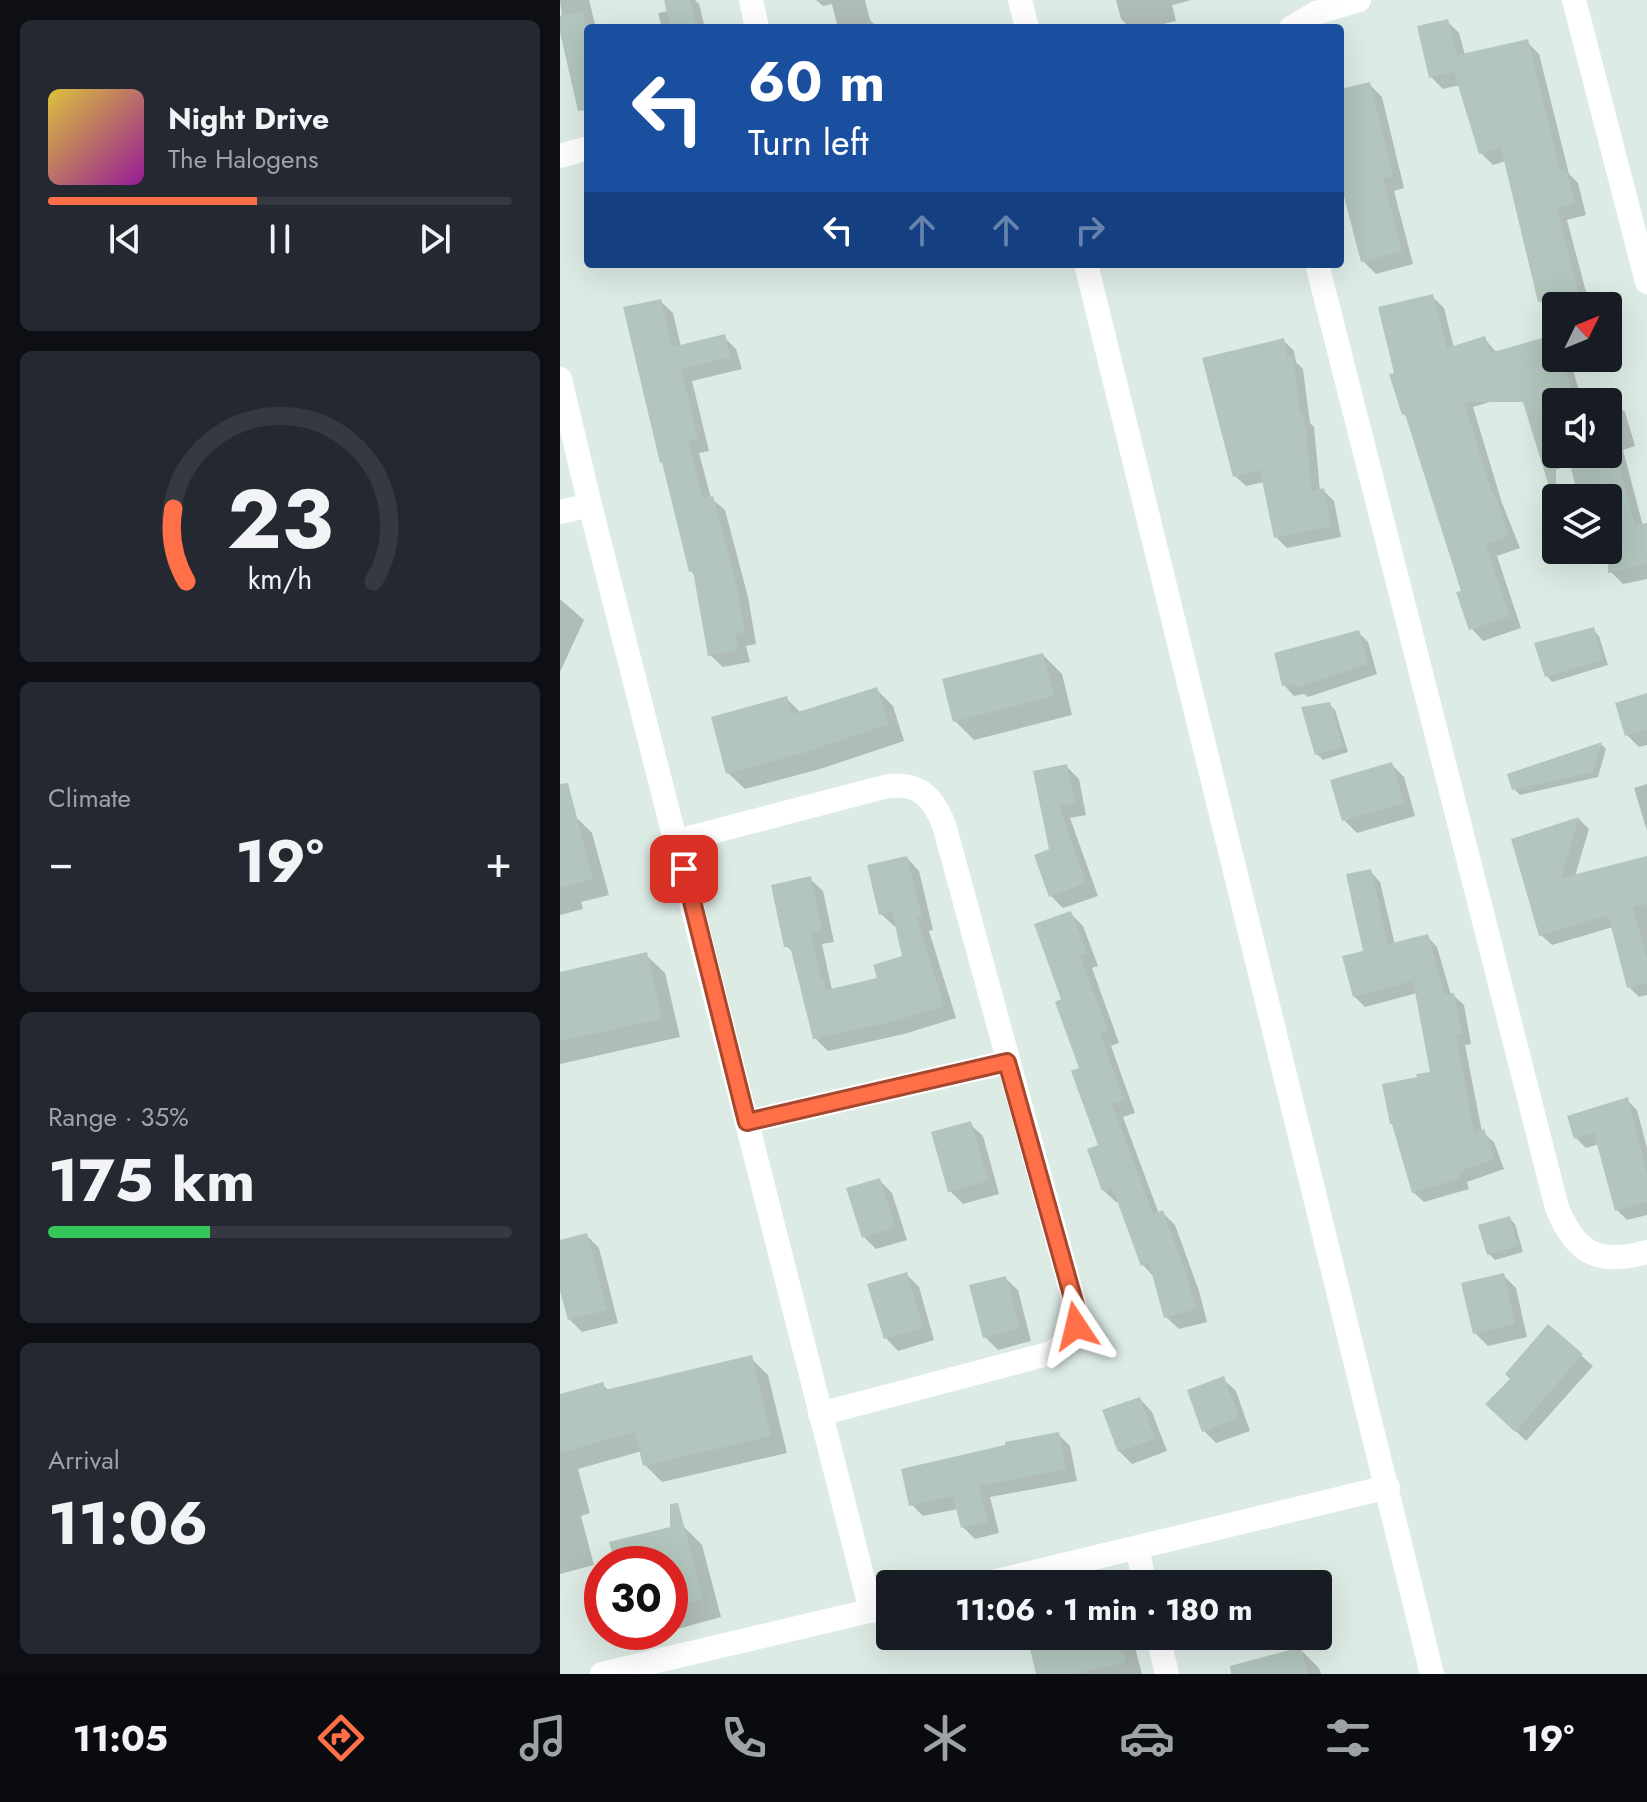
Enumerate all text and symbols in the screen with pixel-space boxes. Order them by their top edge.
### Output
text: 60 m [748,41,885,122]
icon: left [616,56,720,160]
text: Night Drive [168,97,329,140]
text: Turn left [748,116,869,168]
text: The Halogens [168,140,319,178]
icon: left [816,208,860,252]
icon: ahead [900,208,944,252]
icon: ahead [984,208,1028,252]
icon: right [1068,208,1112,252]
icon: previous [103,217,147,261]
icon: pause [258,217,302,261]
icon: next [413,217,457,261]
north arrow [1542,292,1622,372]
map controls [1542,292,1622,564]
button: sound [1542,388,1622,468]
text: 23 [227,459,333,579]
button: layers [1542,484,1622,564]
text: km/h [248,558,312,600]
text: Climate [48,779,131,817]
text: 19° [235,818,324,905]
text: − [48,830,74,894]
text: + [485,830,512,894]
pin [650,835,718,903]
icon: arrive [662,847,706,891]
text: Range · 35% [48,1098,189,1136]
text: 175 km [48,1137,255,1224]
position arrow [1034,1284,1118,1368]
text: Arrival [48,1441,120,1479]
text: 11:06 [48,1480,208,1567]
speed limit sign: 30 [584,1546,688,1650]
text: 11:06 · 1 min · 180 m [955,1588,1253,1631]
icon: directions [313,1710,369,1766]
icon: music [515,1710,571,1766]
icon: phone [716,1710,772,1766]
icon: climate [917,1710,973,1766]
icon: car [1119,1710,1175,1766]
icon: filters [1320,1710,1376,1766]
text: 11:05 [73,1712,168,1764]
text: 19° [1521,1712,1574,1764]

